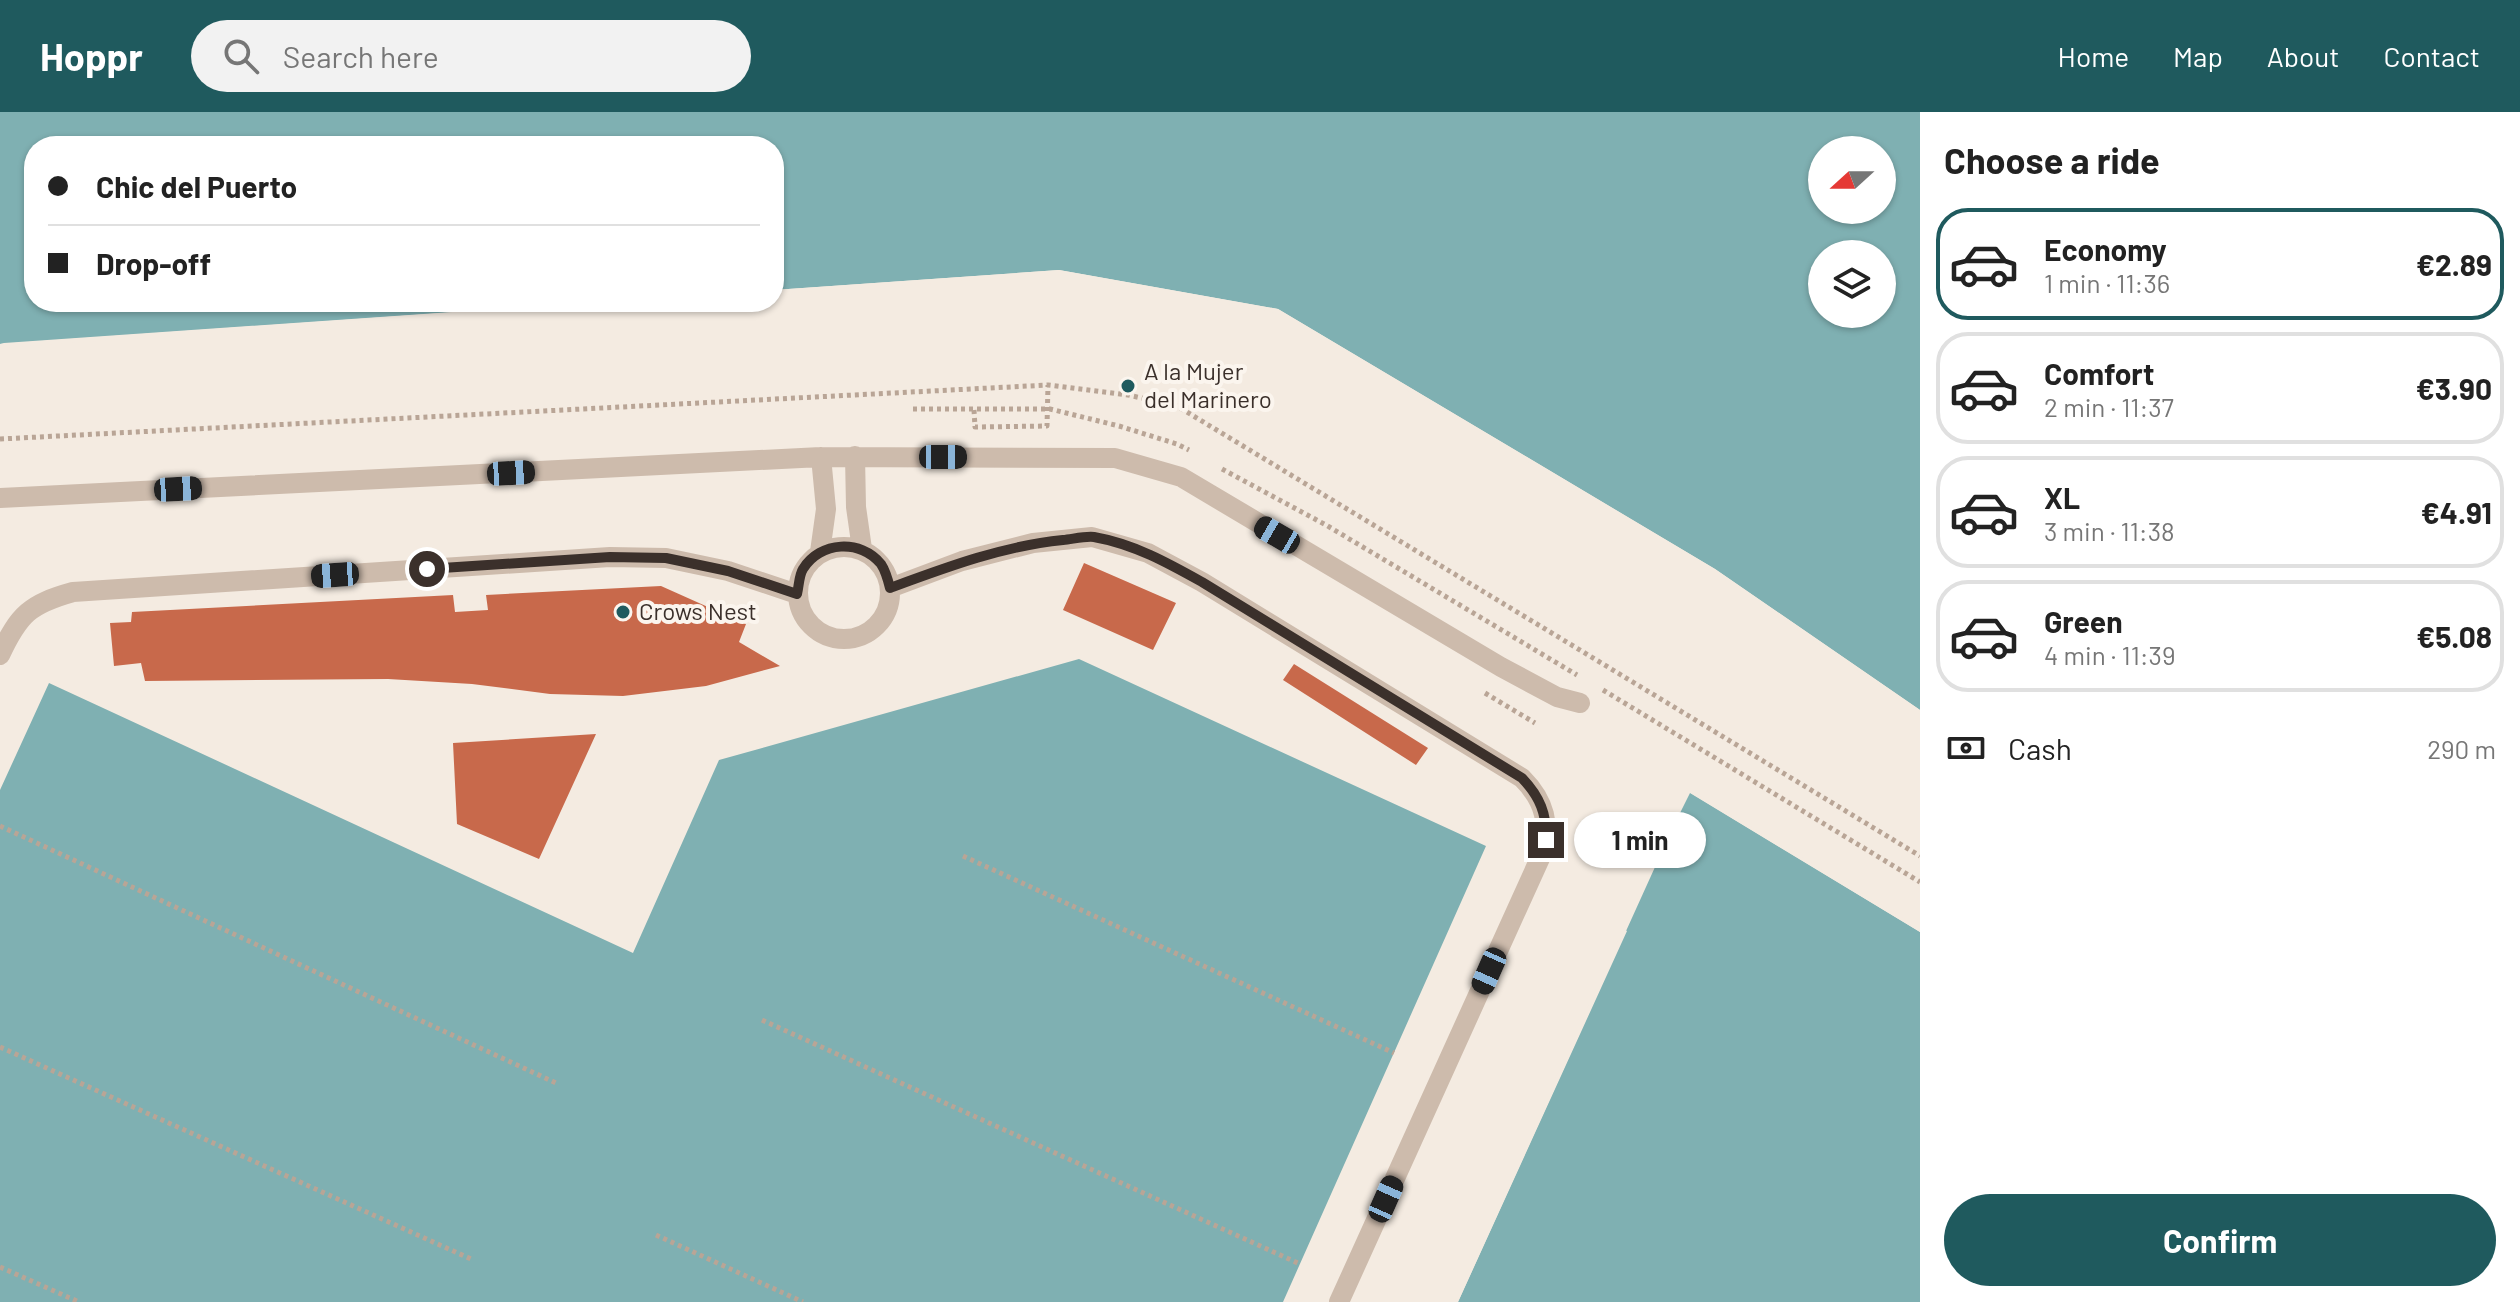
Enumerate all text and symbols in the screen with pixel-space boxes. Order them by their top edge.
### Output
search box [191,20,751,92]
text: Hoppr [40,33,143,79]
icon: search [219,34,263,78]
text: Search here [283,38,439,74]
text: Home [2058,39,2129,73]
text: Map [2173,39,2223,73]
text: About [2267,39,2339,73]
text: Contact [2383,39,2480,73]
north arrow [1808,136,1896,224]
map controls [1808,136,1896,328]
text: Choose a ride [1944,138,2160,181]
text: Chic del Puerto [96,168,297,204]
icon: car [1948,228,2020,300]
text: Economy [2044,231,2167,267]
button: layers [1808,240,1896,328]
text: Drop-off [96,245,211,281]
text: €2.89 [2416,246,2492,282]
text: 1 min · 11:36 [2044,267,2170,298]
icon: car [1948,352,2020,424]
text: Comfort [2044,355,2154,391]
place label: A la Mujer del Marinero [1144,356,1272,413]
text: €3.90 [2416,370,2492,406]
marker: A la Mujer del Marinero [1119,377,1137,395]
text: 2 min · 11:37 [2044,391,2174,422]
car [919,445,967,469]
car [486,460,536,486]
car [153,476,203,502]
icon: car [1948,476,2020,548]
text: XL [2044,479,2080,515]
text: €4.91 [2421,494,2492,530]
car [1250,513,1304,557]
text: 3 min · 11:38 [2044,515,2175,546]
route start [409,551,445,587]
car [310,561,360,589]
place label: Crows Nest [639,596,757,625]
icon: car [1948,600,2020,672]
marker: Crows Nest [614,603,632,621]
text: Green [2044,603,2123,639]
text: €5.08 [2416,618,2492,654]
text: 4 min · 11:39 [2044,639,2176,670]
icon: cash [1944,726,1988,770]
text: Cash [2008,730,2072,766]
text: 290 m [2427,733,2496,764]
callout: 1 min [1574,812,1706,868]
route end [1528,822,1564,858]
text: 1 min [1612,824,1668,855]
car [1468,944,1510,998]
car [1365,1172,1407,1226]
button: Confirm [1944,1194,2496,1286]

